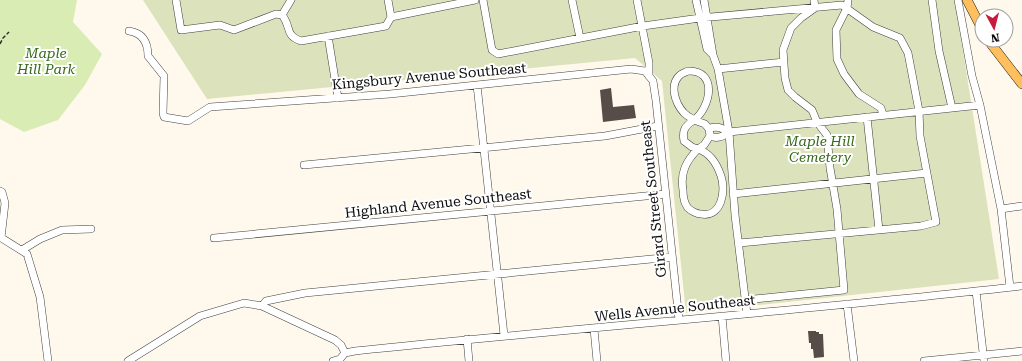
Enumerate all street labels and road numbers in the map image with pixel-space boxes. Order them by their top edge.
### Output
street label: Kingsbury Avenue Southeast [331,60,527,92]
street label: Girard Street Southeast [637,120,669,278]
street label: Highland Avenue Southeast [344,185,532,221]
street label: Wells Avenue Southeast [594,292,756,324]

